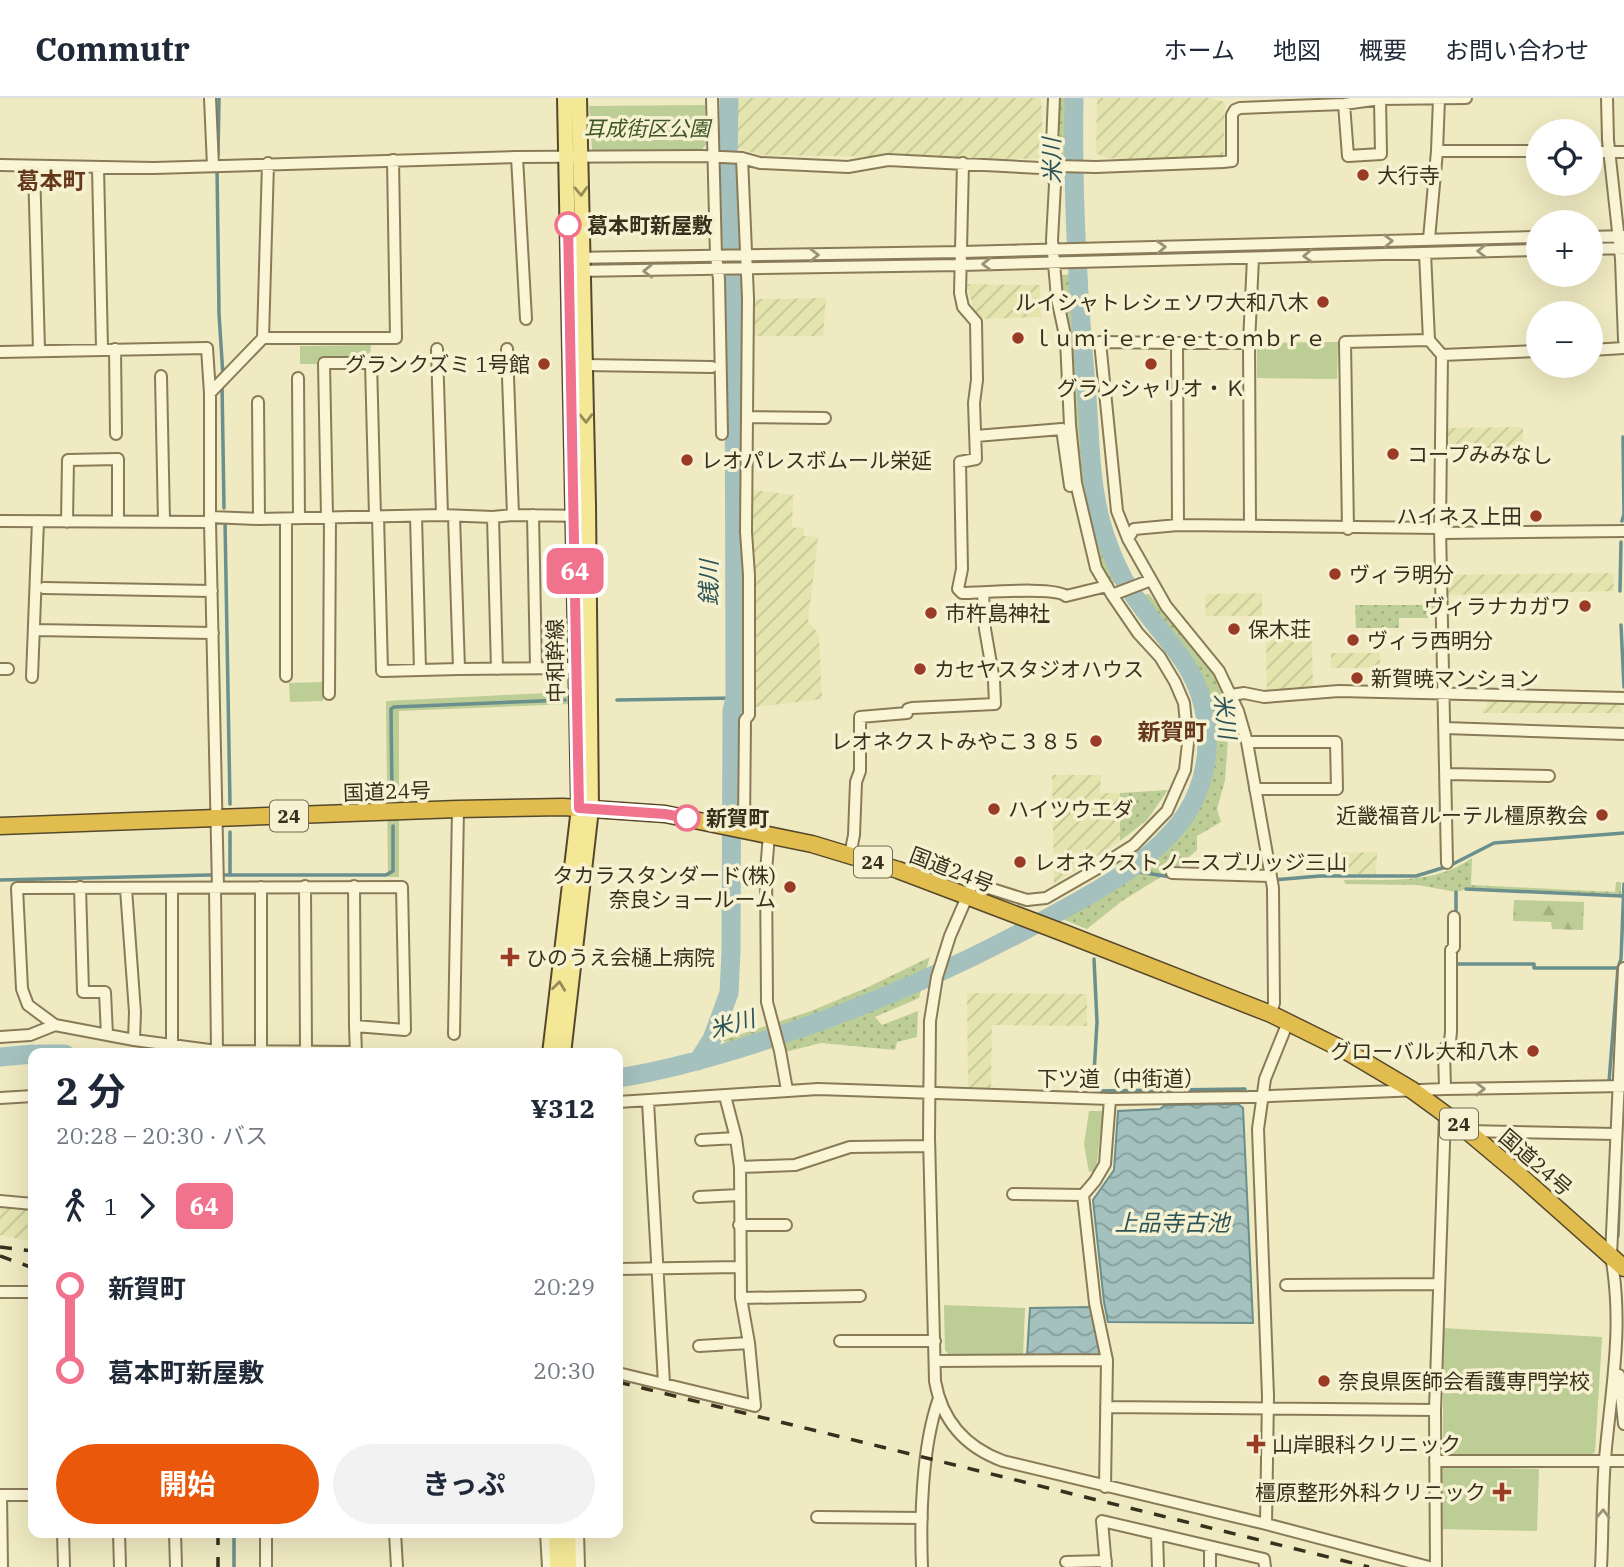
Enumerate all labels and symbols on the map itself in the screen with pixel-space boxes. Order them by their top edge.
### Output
park label: 耳成街区公園 [584,114,713,142]
water label: 米川 [1036,135,1066,184]
place label: 大行寺 [1377,161,1440,189]
district label: 葛本町 [17,165,86,195]
marker: 大行寺 [1355,167,1371,183]
one-way arrow [574,185,589,196]
place label: 葛本町新屋敷 [587,211,713,239]
marker: 葛本町新屋敷 [555,212,581,238]
one-way arrow [1383,233,1394,248]
one-way arrow [1156,239,1167,254]
one-way arrow [1476,244,1487,259]
one-way arrow [809,247,820,263]
one-way arrow [1302,248,1312,264]
one-way arrow [981,257,992,272]
one-way arrow [643,263,653,279]
place label: ルイシャトレシェソワ大和八木 [1015,288,1309,316]
marker: ルイシャトレシェソワ大和八木 [1315,294,1331,310]
place label: ｌｕｍｉｅｒｅｅｔｏｍｂｒｅ [1032,324,1326,352]
marker: ｌｕｍｉｅｒｅｅｔｏｍｂｒｅ [1010,330,1026,346]
place label: グランクズミ 1号館 [345,350,530,378]
marker: グランクズミ 1号館 [536,356,552,372]
marker: グランシャリオ・Ｋ [1143,356,1159,372]
place label: グランシャリオ・Ｋ [1057,374,1246,402]
one-way arrow [579,413,594,424]
place label: コープみみなし [1407,440,1553,468]
place label: レオパレスボムール栄延 [701,446,932,474]
marker: コープみみなし [1385,446,1401,462]
marker: レオパレスボムール栄延 [679,452,695,468]
place label: ハイネス上田 [1396,502,1522,530]
marker: ハイネス上田 [1528,508,1544,524]
line badge: 64 [544,548,606,594]
water label: 銭川 [693,557,723,606]
place label: ヴィラ明分 [1349,560,1454,588]
marker: ヴィラ明分 [1327,566,1343,582]
place label: ヴィラナカガワ [1424,592,1571,620]
marker: ヴィラナカガワ [1577,598,1593,614]
place label: 市杵島神社 [945,599,1050,627]
marker: 市杵島神社 [923,605,939,621]
place label: 保木荘 [1248,615,1311,643]
street label: 中和幹線 [540,619,570,703]
marker: 保木荘 [1226,621,1242,637]
place label: ヴィラ西明分 [1367,626,1493,654]
marker: ヴィラ西明分 [1345,632,1361,648]
place label: カセヤスタジオハウス [934,655,1144,683]
marker: カセヤスタジオハウス [912,661,928,677]
place label: 新賀暁マンション [1371,664,1539,692]
marker: 新賀暁マンション [1349,670,1365,686]
water label: 米川 [1208,691,1244,744]
district label: 新賀町 [1138,716,1207,746]
place label: レオネクストみやこ３８５ [831,727,1082,755]
marker: レオネクストみやこ３８５ [1088,733,1104,749]
street label: 国道24号 [342,775,432,807]
place label: ハイツウエダ [1008,795,1134,823]
road number: 24 [270,800,308,832]
marker: ハイツウエダ [986,801,1002,817]
place label: 近畿福音ルーテル橿原教会 [1336,801,1588,829]
place label: 新賀町 [706,804,769,832]
marker: 新賀町 [674,805,700,831]
marker: 近畿福音ルーテル橿原教会 [1594,807,1610,823]
street label: 国道24号 [906,840,998,898]
road number: 24 [854,846,892,877]
place label: レオネクストノースブリッジ三山 [1034,848,1347,876]
marker: レオネクストノースブリッジ三山 [1012,854,1028,870]
place label: タカラスタンダード(株) 奈良ショールーム [553,861,776,913]
marker: タカラスタンダード(株) 奈良ショールーム [782,879,798,895]
place label: ひのうえ会樋上病院 [526,943,715,971]
marker: ひのうえ会樋上病院 [500,947,520,967]
one-way arrow [551,980,566,992]
water label: 米川 [706,1001,761,1044]
place label: グローバル大和八木 [1330,1037,1519,1065]
marker: グローバル大和八木 [1525,1043,1541,1059]
street label: 下ツ道（中街道） [1037,1064,1205,1092]
one-way arrow [1475,1081,1486,1097]
road number: 24 [1440,1108,1478,1140]
street label: 国道24号 [1494,1123,1578,1201]
water label: 上品寺古池 [1115,1207,1232,1237]
place label: 奈良県医師会看護専門学校 [1338,1367,1590,1395]
marker: 奈良県医師会看護専門学校 [1316,1373,1332,1389]
place label: 山岸眼科クリニック [1272,1430,1461,1458]
marker: 山岸眼科クリニック [1246,1434,1266,1454]
place label: 橿原整形外科クリニック [1255,1478,1486,1506]
marker: 橿原整形外科クリニック [1492,1482,1512,1502]
one-way arrow [1596,1508,1611,1519]

